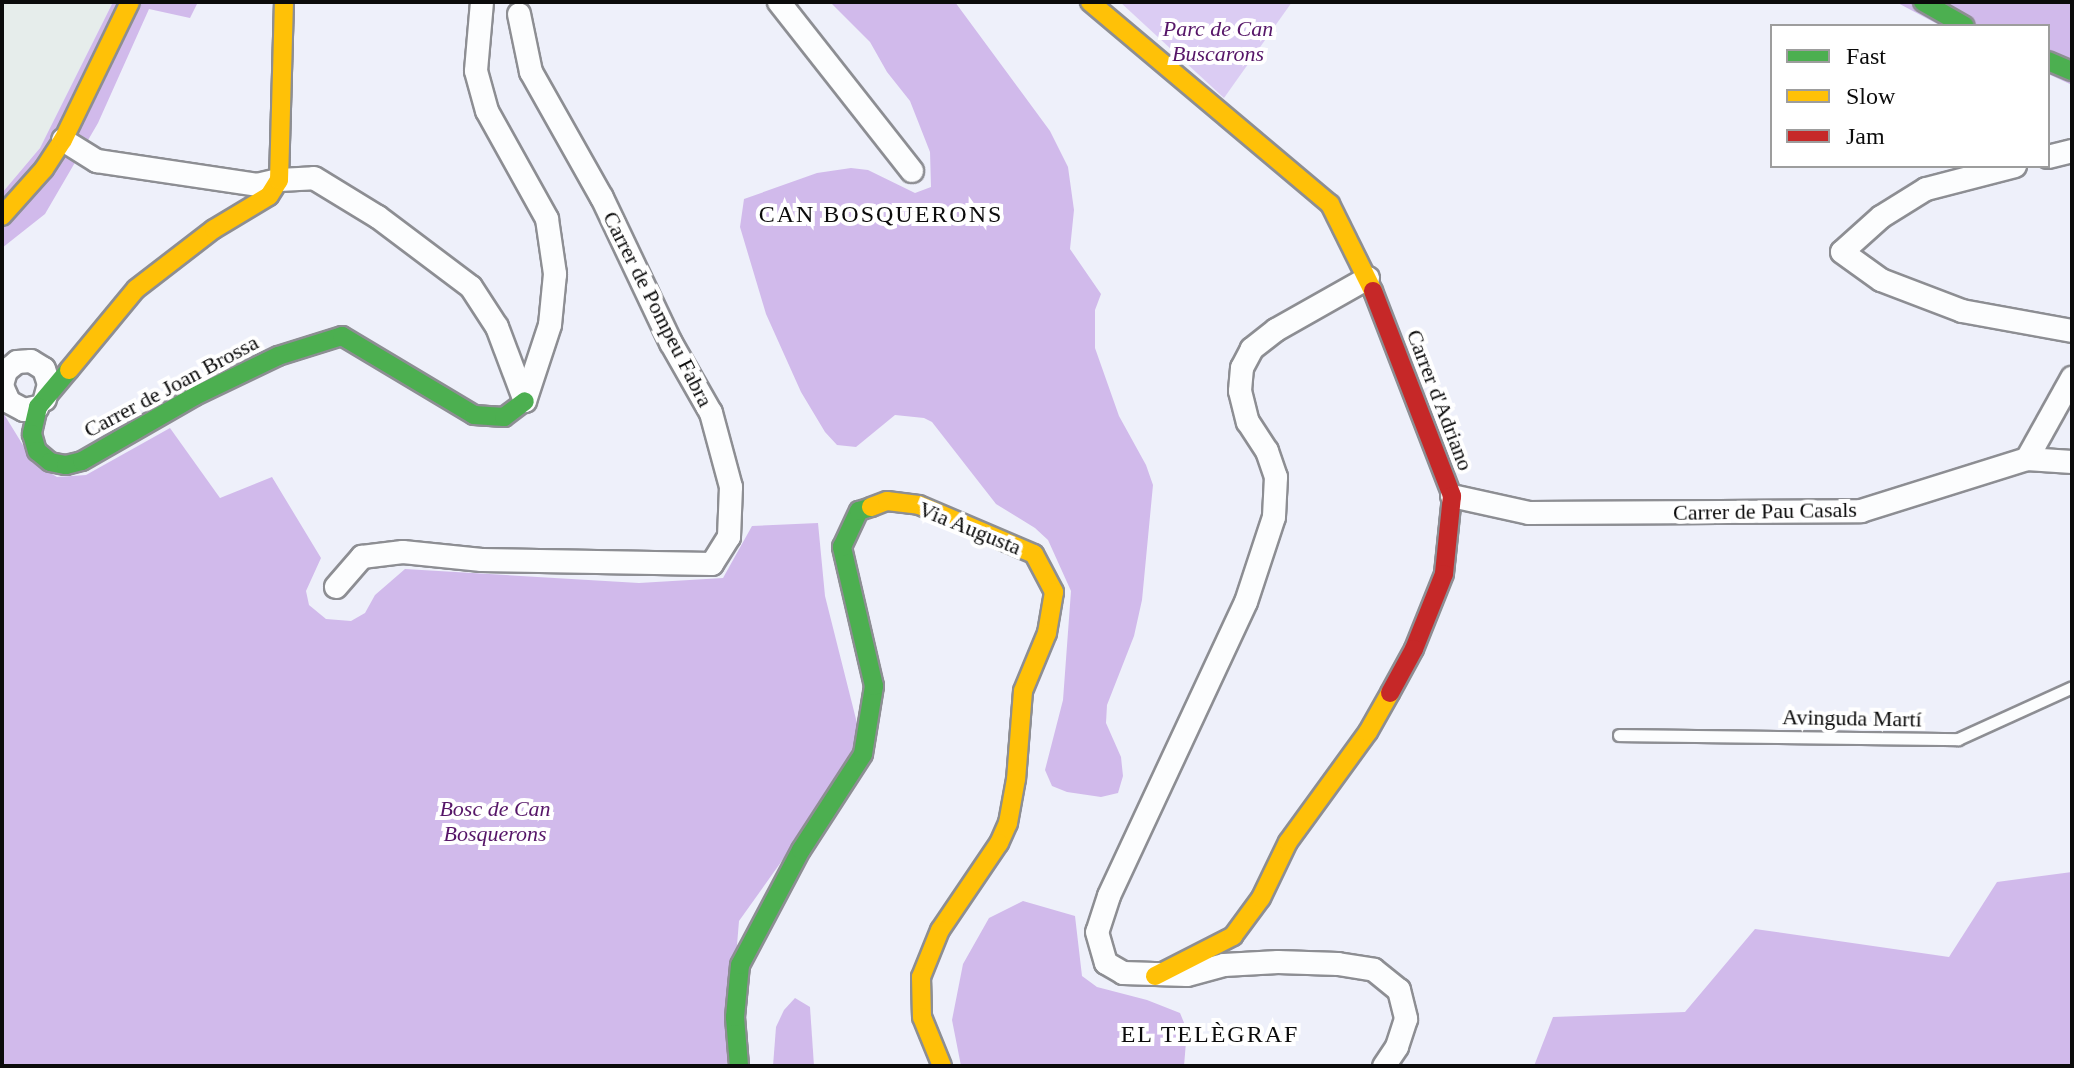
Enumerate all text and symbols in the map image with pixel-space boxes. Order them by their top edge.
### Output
park label: Parc de Can Buscarons [1163,15,1273,66]
legend [1770,24,2050,168]
text: Fast [1846,43,1886,69]
text: Slow [1846,83,1895,109]
text: Jam [1846,123,1885,149]
district label: CAN BOSQUERONS [759,201,1003,229]
street label: Carrer de Pompeu Fabra [597,207,719,411]
street label: Carrer d'Adriano [1401,326,1479,474]
street label: Carrer de Joan Brossa [79,329,263,443]
street label: Via Augusta [914,495,1026,561]
street label: Carrer de Pau Casals [1673,496,1857,526]
street label: Avinguda Martí [1782,704,1922,732]
park label: Bosc de Can Bosquerons [439,795,551,846]
district label: EL TELÈGRAF [1120,1021,1300,1049]

